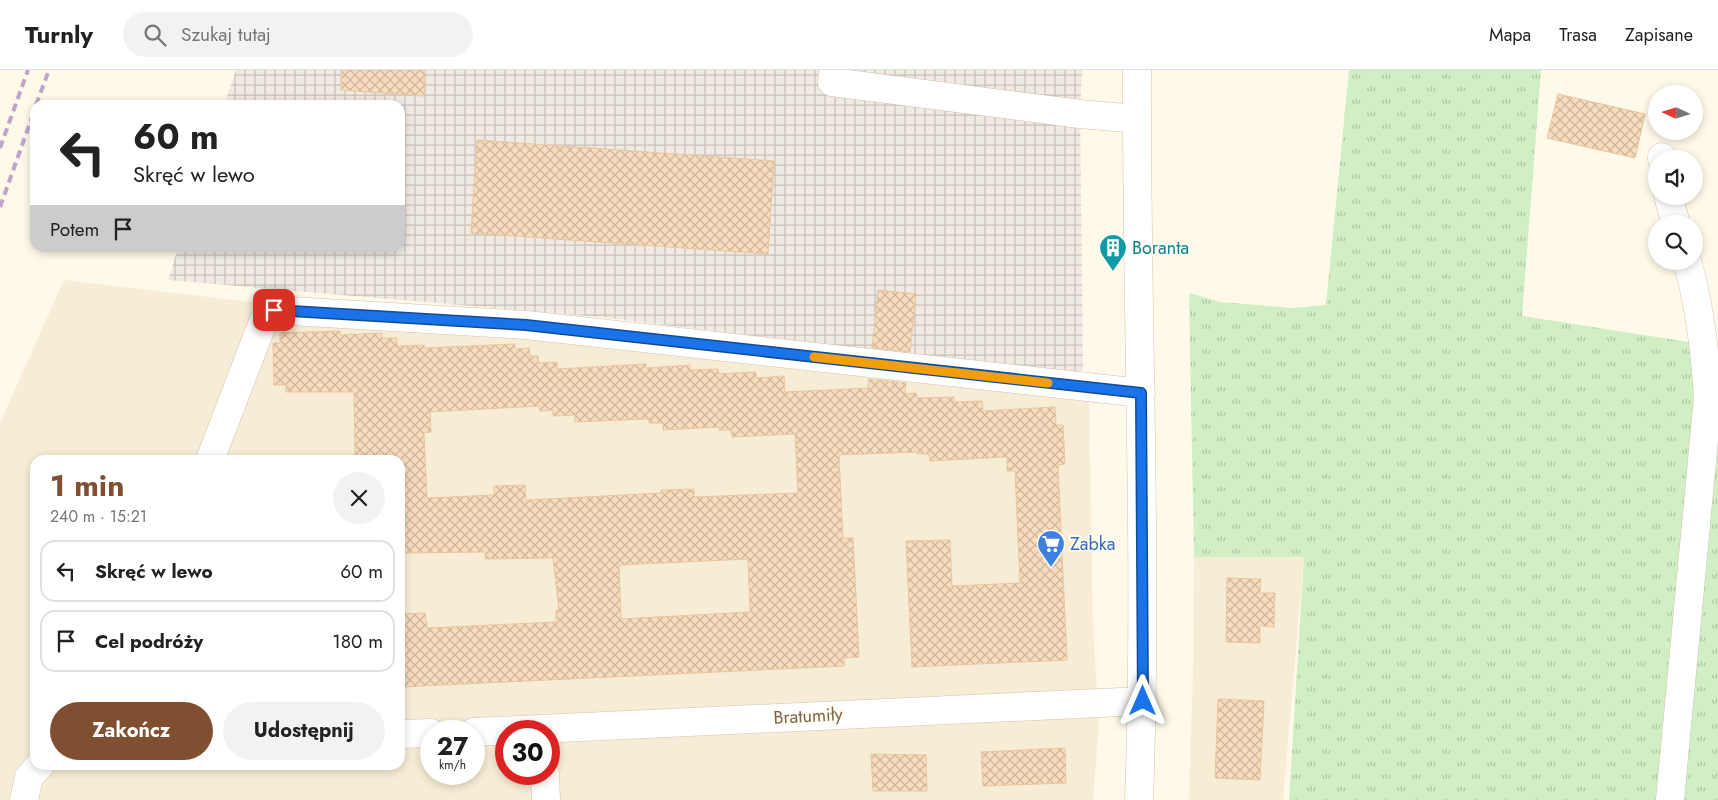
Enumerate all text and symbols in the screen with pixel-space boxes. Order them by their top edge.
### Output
search box [123,12,473,57]
text: Turnly [25,17,93,52]
icon: search [141,21,169,49]
text: Szukaj tutaj [181,21,271,48]
text: Mapa [1489,22,1531,48]
text: Trasa [1559,22,1597,48]
text: Zapisane [1625,22,1693,48]
north arrow [1648,85,1702,140]
map controls [1648,85,1703,270]
text: 60 m [133,112,219,162]
icon: left [50,120,115,185]
button: sound [1648,150,1703,205]
text: Skręć w lewo [133,158,255,190]
icon: arrive [109,215,137,243]
button: search [1648,215,1703,270]
text: Potem [50,216,99,243]
building icon: Boranta [1098,233,1128,272]
place label: Boranta [1132,235,1189,261]
pin [253,289,295,331]
icon: arrive [260,296,288,324]
text: 1 min [50,464,124,507]
button: close [333,472,385,524]
text: 240 m · 15:21 [50,505,147,528]
supermarket icon: Zabka [1036,529,1066,568]
place label: Zabka [1070,531,1115,557]
icon: left [52,557,80,585]
text: Skręć w lewo [95,558,213,585]
text: 60 m [340,558,383,585]
icon: arrive [52,627,80,655]
text: Cel podróży [95,628,203,655]
text: 180 m [332,628,383,655]
position arrow [1116,674,1168,726]
street label: Bratumiły [773,701,843,731]
button: Zakończ [50,702,213,760]
button: Udostępnij [223,702,385,760]
speed limit sign: 30 [495,720,560,785]
text: 27 [437,728,468,764]
text: km/h [439,756,466,774]

